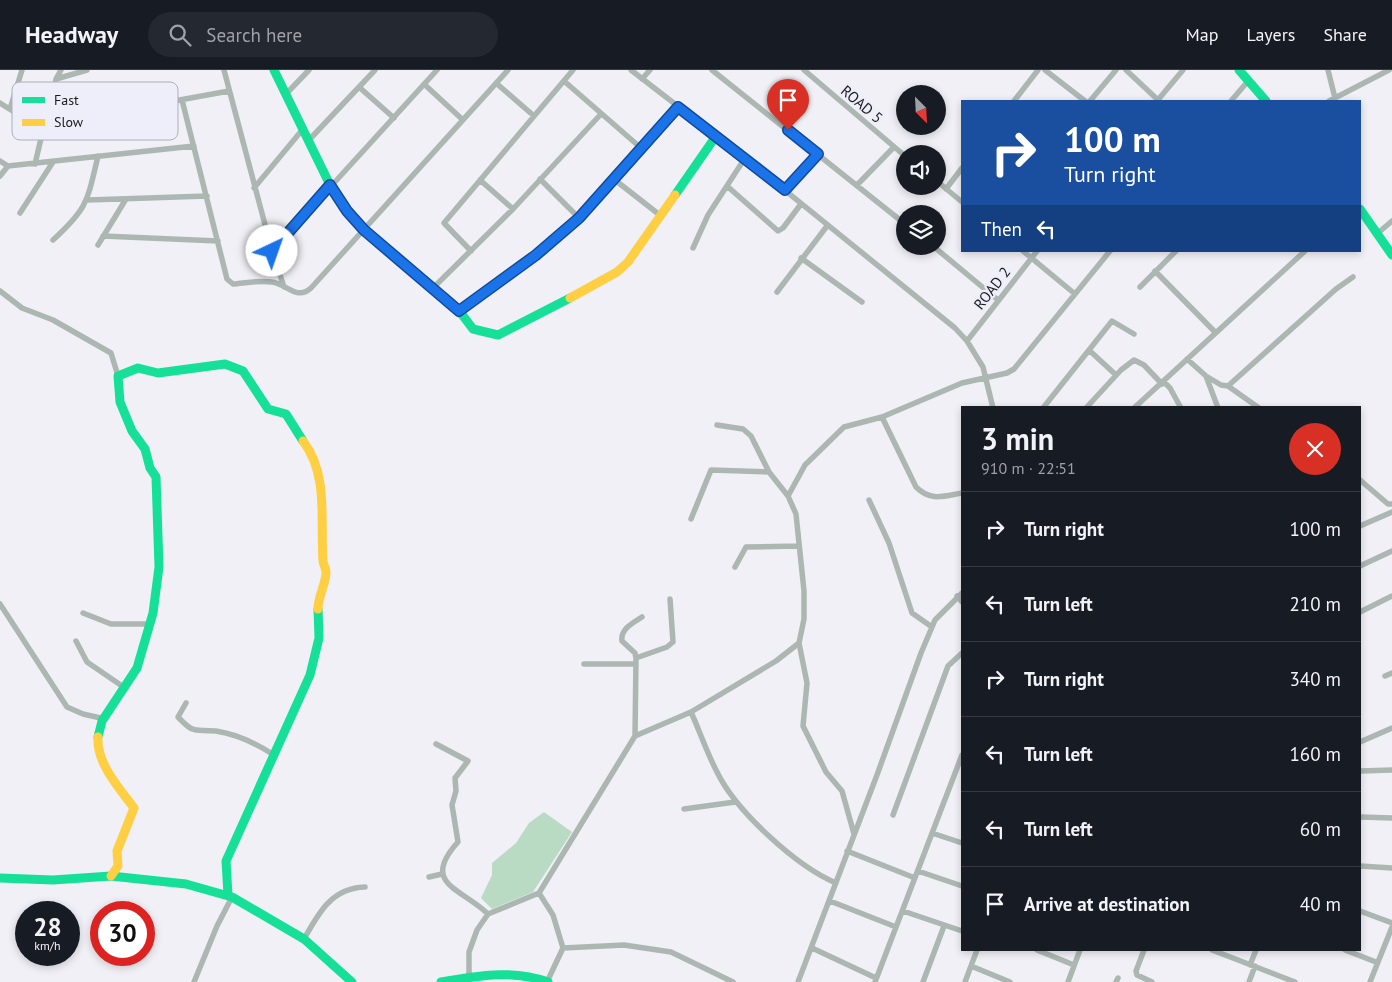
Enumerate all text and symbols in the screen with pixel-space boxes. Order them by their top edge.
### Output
search box [148,12,498,57]
text: Headway [25,19,118,50]
icon: search [166,21,194,49]
text: Search here [206,23,302,47]
text: Map [1186,23,1218,46]
text: Layers [1246,23,1295,46]
text: Share [1323,23,1367,46]
pin [767,79,809,130]
street label: ROAD 5 [837,81,887,127]
legend [12,82,178,140]
north arrow [896,85,946,135]
map controls [896,85,946,255]
icon: arrive [774,86,802,114]
text: Fast [54,91,79,109]
text: Slow [54,113,84,131]
text: 100 m [1064,116,1161,162]
icon: right [981,120,1046,185]
button: sound [896,145,946,195]
text: Turn right [1064,160,1156,188]
button: layers [896,205,946,255]
icon: left [1032,215,1060,243]
text: Then [981,217,1022,241]
position arrow [245,224,297,276]
street label: ROAD 2 [969,263,1015,313]
text: 3 min [981,419,1054,458]
button: close [1289,423,1341,475]
text: 910 m · 22:51 [981,458,1076,478]
icon: right [981,515,1009,543]
text: Turn right [1024,517,1104,541]
text: 100 m [1289,517,1341,541]
icon: left [981,590,1009,618]
text: Turn left [1024,592,1093,616]
text: 210 m [1289,592,1341,616]
icon: right [981,665,1009,693]
text: Turn right [1024,667,1104,691]
text: 340 m [1289,667,1341,691]
icon: left [981,740,1009,768]
text: Turn left [1024,742,1093,766]
text: 160 m [1289,742,1341,766]
icon: left [981,815,1009,843]
text: Turn left [1024,817,1093,841]
text: 60 m [1300,817,1341,841]
icon: arrive [981,890,1009,918]
text: Arrive at destination [1024,892,1190,916]
text: 40 m [1300,892,1341,916]
speed limit sign: 30 [90,901,155,966]
text: 28 [33,911,62,943]
text: km/h [34,938,61,953]

